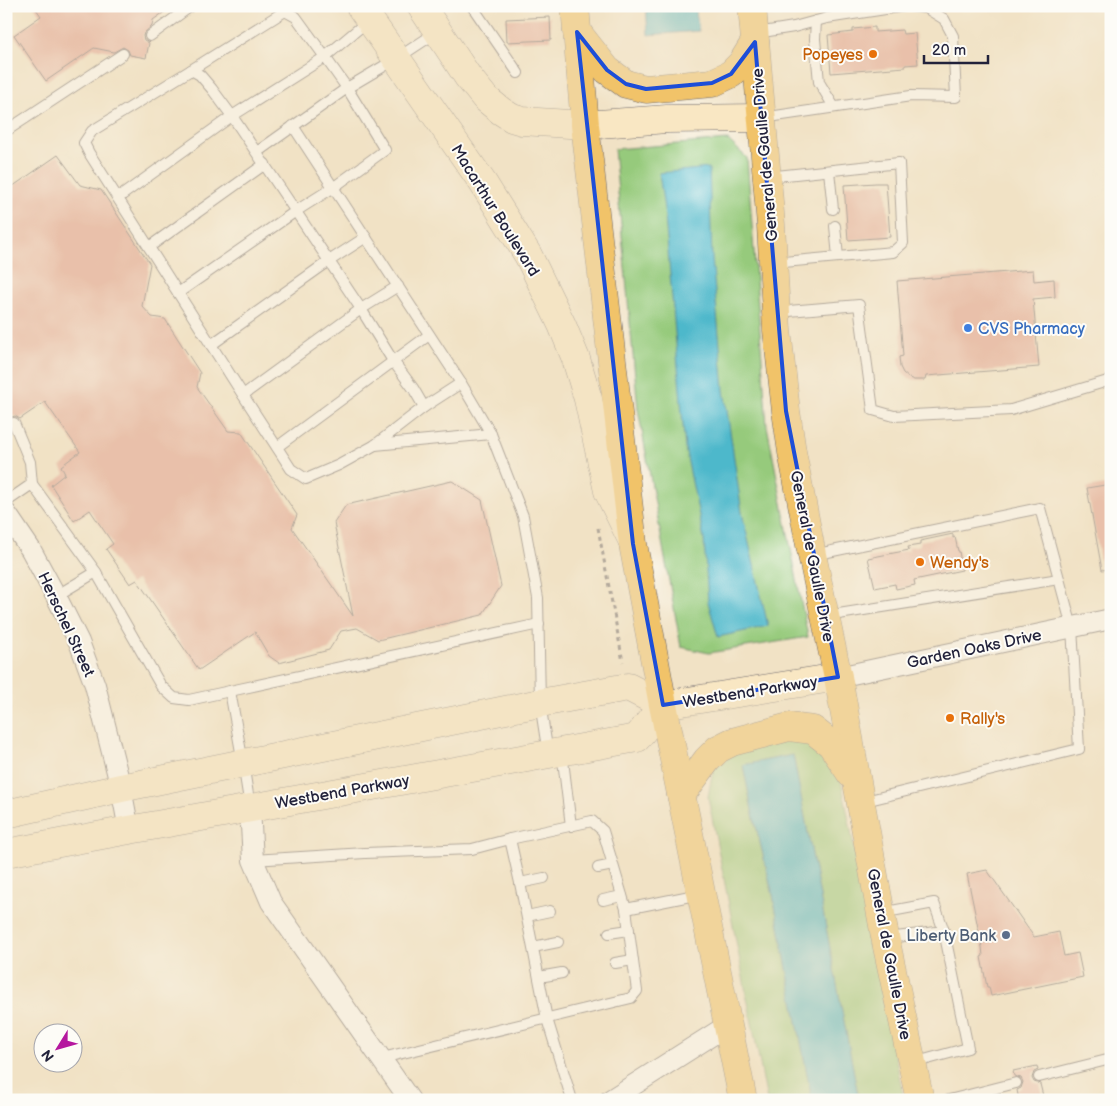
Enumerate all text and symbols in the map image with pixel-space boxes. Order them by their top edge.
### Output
scale bar [924,32,988,64]
text: 20 m [932,41,966,60]
place label: Popeyes [802,46,863,65]
marker: Popeyes [867,48,879,60]
street label: General de Gaulle Drive [748,67,783,242]
street label: Macarthur Boulevard [446,141,543,280]
place label: CVS Pharmacy [978,320,1086,339]
marker: CVS Pharmacy [962,322,974,334]
street label: General de Gaulle Drive [786,469,838,644]
place label: Wendy's [930,554,989,573]
marker: Wendy's [914,556,926,568]
street label: Herschel Street [33,569,98,680]
street label: Garden Oaks Drive [905,626,1044,673]
street label: Westbend Parkway [682,672,820,713]
place label: Rally's [960,710,1005,729]
marker: Rally's [944,712,956,724]
street label: Westbend Parkway [274,771,412,814]
street label: General de Gaulle Drive [863,867,915,1042]
place label: Liberty Bank [906,927,996,946]
marker: Liberty Bank [1000,929,1012,941]
north arrow [32,1024,82,1074]
text: N [38,1046,58,1065]

